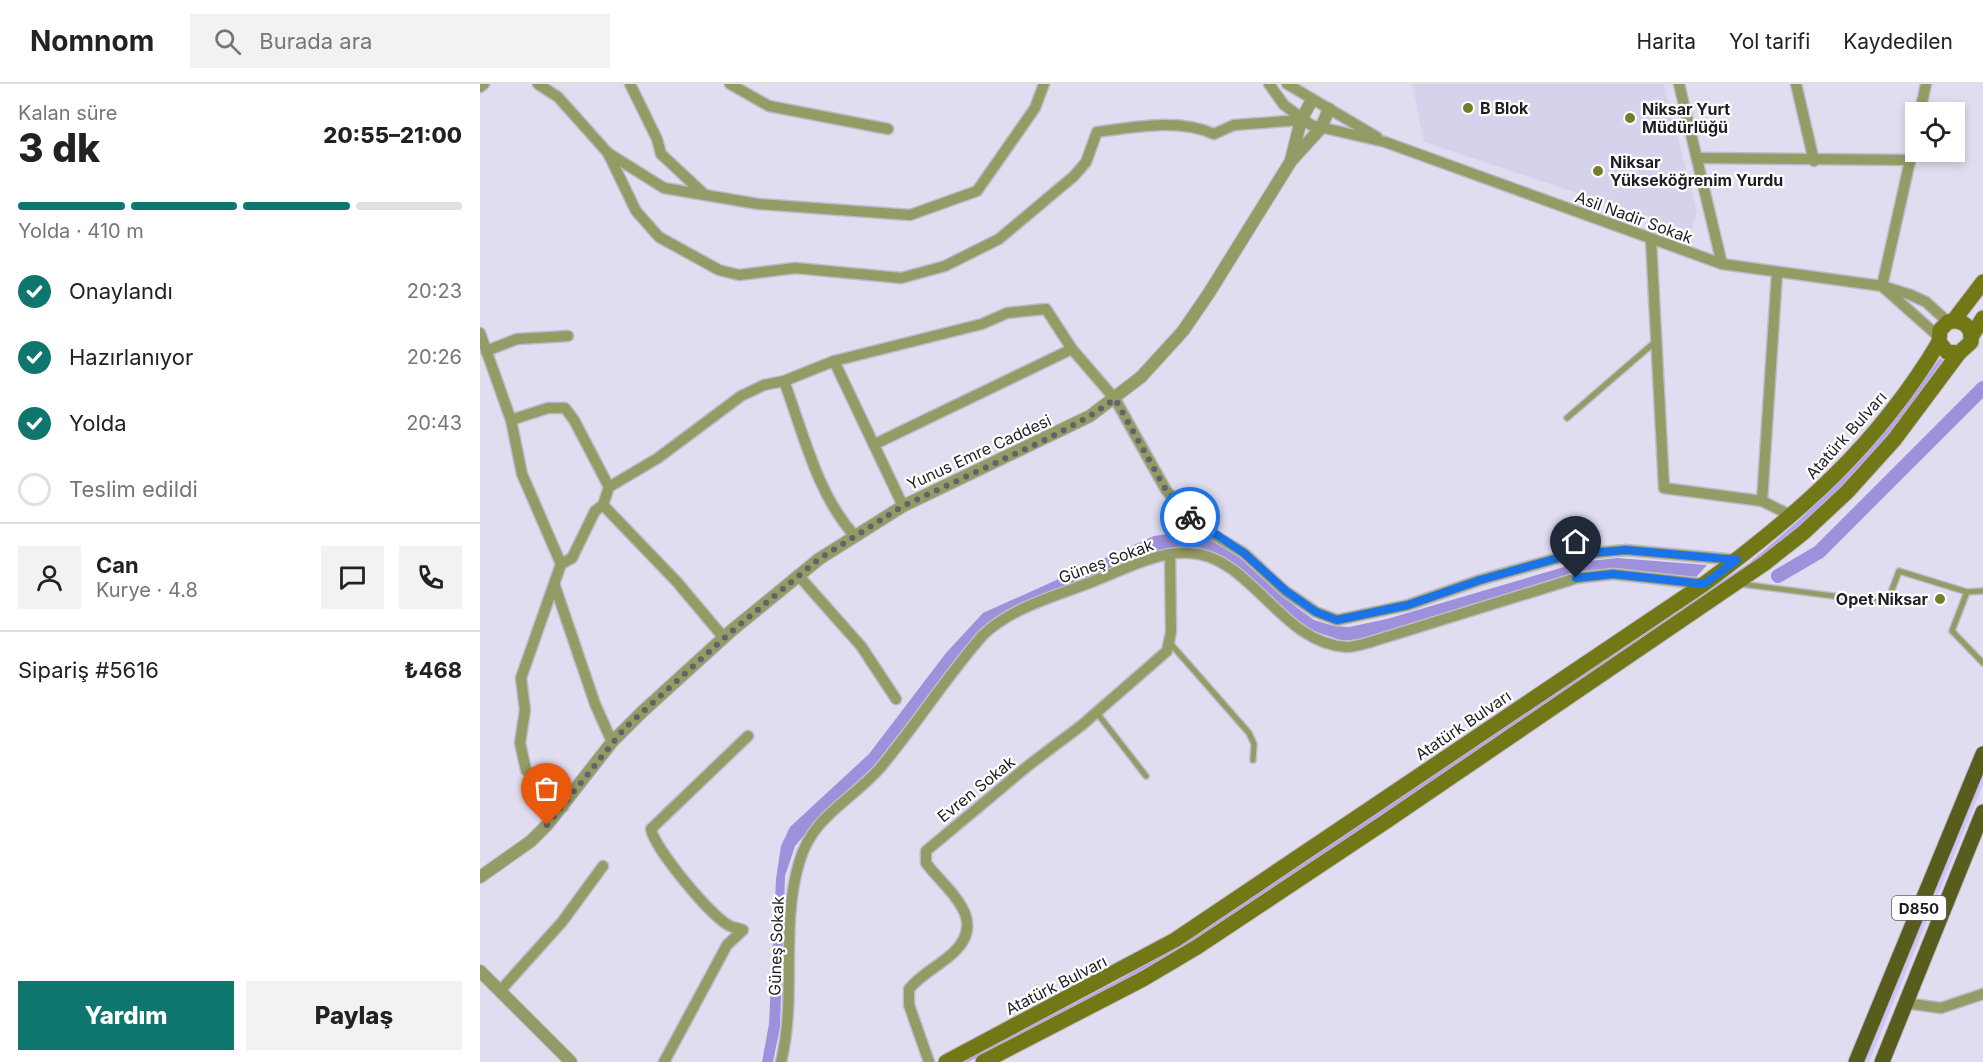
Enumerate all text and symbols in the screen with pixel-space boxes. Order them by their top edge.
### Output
search box [190,14,610,68]
text: Nomnom [30,24,154,58]
icon: search [211,25,244,58]
text: Burada ara [259,28,372,54]
text: Harita [1637,29,1696,54]
text: Yol tarifi [1729,29,1810,54]
text: Kaydedilen [1843,29,1953,54]
place label: B Blok [1480,98,1529,118]
place label: Niksar Yurt Müdürlüğü [1642,99,1730,137]
text: Kalan süre [18,101,117,125]
marker: B Blok [1461,101,1475,115]
map controls [1905,102,1965,162]
button: locate [1905,102,1965,162]
marker: Niksar Yurt Müdürlüğü [1623,111,1637,125]
text: 20:55–21:00 [323,122,462,148]
text: 3 dk [18,124,100,171]
place label: Niksar Yükseköğrenim Yurdu [1610,152,1783,190]
marker: Niksar Yükseköğrenim Yurdu [1591,164,1605,178]
street label: Asil Nadir Sokak [1573,187,1696,248]
text: Yolda · 410 m [18,219,144,243]
icon: check [18,275,51,308]
text: Onaylandı [69,278,173,304]
text: 20:23 [407,279,462,303]
icon: check [18,341,51,374]
text: Hazırlanıyor [69,344,193,370]
text: 20:26 [407,345,462,369]
street label: Atatürk Bulvarı [1801,387,1891,483]
icon: check [18,407,51,440]
text: Yolda [69,410,127,436]
street label: Yunus Emre Caddesi [904,410,1054,494]
text: 20:43 [406,411,462,435]
text: Teslim edildi [69,476,198,502]
courier [1160,487,1220,547]
icon: bike [1174,501,1207,534]
pin [1550,516,1601,578]
icon: home [1559,525,1592,558]
street label: Güneş Sokak [1056,535,1156,587]
button: person [18,546,81,609]
button: chat [321,546,384,609]
button: phone [399,546,462,609]
text: Can [96,552,139,578]
text: Kurye · 4.8 [96,578,198,602]
place label: Opet Niksar [1836,589,1928,609]
marker: Opet Niksar [1933,592,1947,606]
text: Sipariş #5616 [18,657,159,683]
text: ₺468 [404,657,462,683]
street label: Atatürk Bulvarı [1411,686,1515,764]
street label: Evren Sokak [933,751,1019,826]
pin [521,763,572,825]
icon: bag [530,772,563,805]
street label: Güneş Sokak [764,896,788,996]
road number: D850 [1892,896,1946,920]
street label: Atatürk Bulvarı [1002,951,1110,1019]
button: Yardım [18,981,234,1050]
button: Paylaş [246,981,462,1050]

